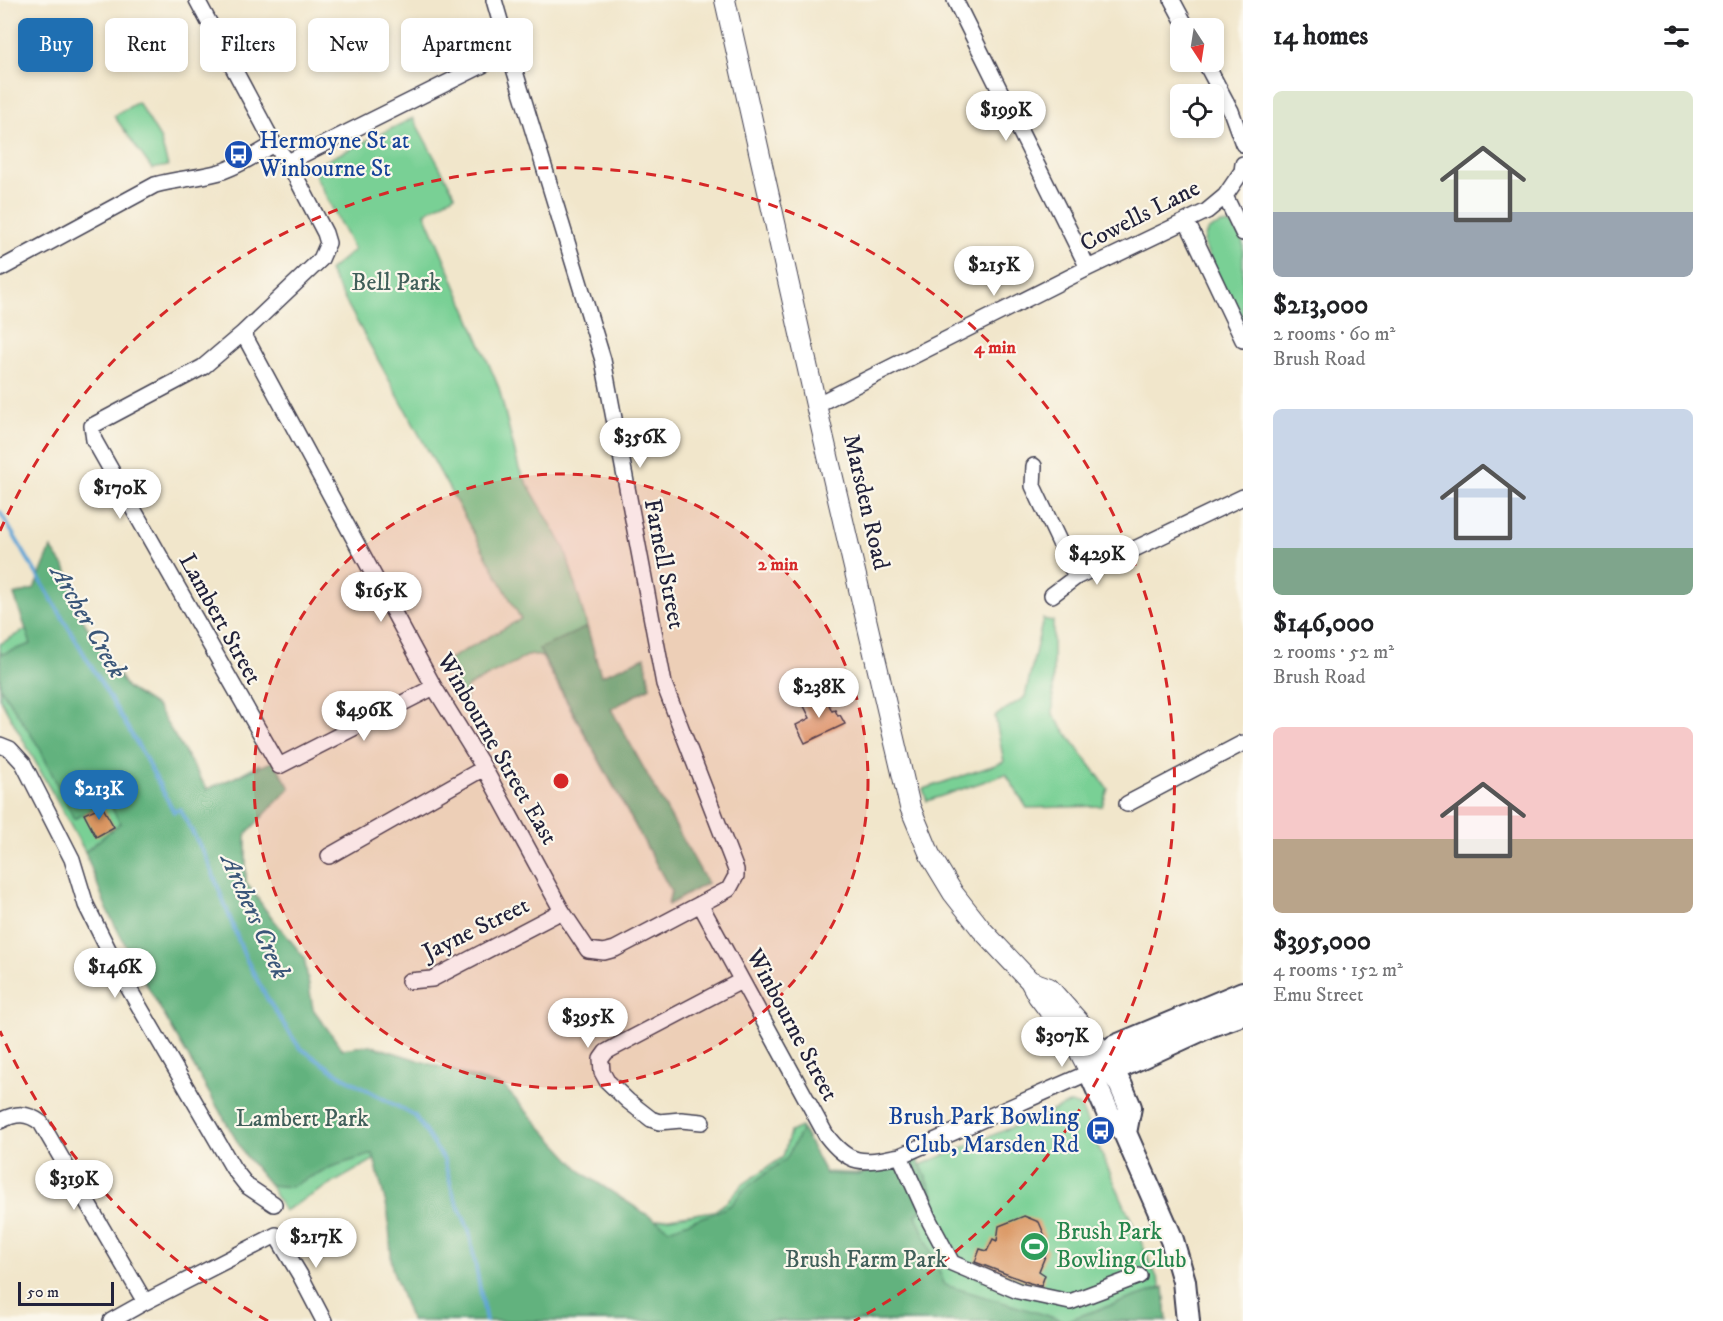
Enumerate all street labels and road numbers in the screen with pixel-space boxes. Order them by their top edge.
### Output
street label: Cowells Lane [1075,173,1205,259]
street label: Marsden Road [836,431,896,573]
street label: Farnell Street [637,496,691,632]
street label: Lambert Street [172,548,268,690]
street label: Winbourne Street East [429,647,564,850]
street label: Jayne Street [416,890,534,969]
street label: Winbourne Street [739,943,845,1107]

